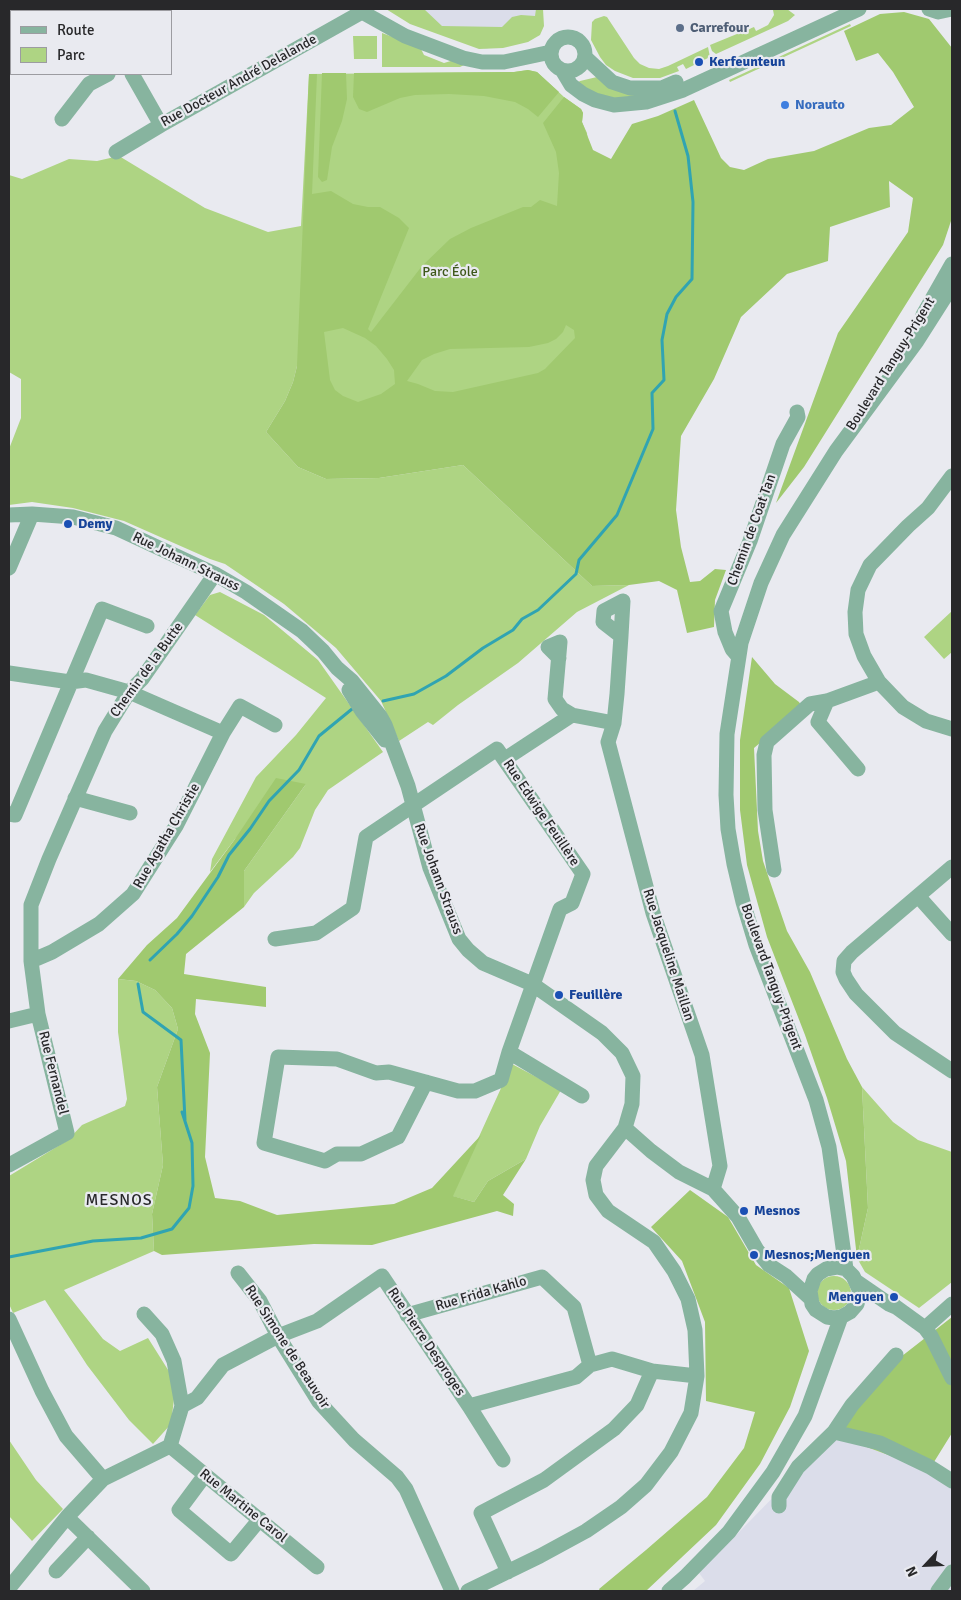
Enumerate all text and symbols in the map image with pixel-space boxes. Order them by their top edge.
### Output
legend [10,10,172,75]
place label: Carrefour [690,20,749,36]
text: Route [57,21,94,39]
marker: Carrefour [674,22,686,34]
street label: Rue Docteur André Delalande [158,31,320,131]
text: Parc [57,46,85,64]
place label: Kerfeunteun [709,54,785,70]
marker: Kerfeunteun [693,56,705,68]
place label: Norauto [795,97,845,113]
marker: Norauto [779,99,791,111]
park label: Parc Éole [422,264,478,280]
street label: Boulevard Tanguy-Prigent [843,294,939,434]
street label: Chemin de Coat Tan [724,472,780,588]
place label: Demy [78,516,112,532]
marker: Demy [62,518,74,530]
street label: Rue Johann Strauss [130,529,242,595]
street label: Chemin de la Butte [107,619,187,721]
street label: Rue Edwige Feuillère [499,757,583,869]
street label: Rue Agatha Christie [130,780,204,892]
street label: Rue Johann Strauss [410,821,466,937]
street label: Rue Jacqueline Maillan [639,887,697,1023]
street label: Boulevard Tanguy-Prigent [737,902,805,1052]
place label: Feuillère [569,987,623,1003]
marker: Feuillère [553,989,565,1001]
street label: Rue Fernandel [34,1029,72,1117]
district label: MESNOS [85,1191,153,1211]
place label: Mesnos [754,1203,800,1219]
marker: Mesnos [738,1205,750,1217]
place label: Mesnos;Menguen [764,1247,870,1263]
marker: Mesnos;Menguen [748,1249,760,1261]
street label: Rue Frida Kahlo [434,1273,528,1315]
street label: Rue Simone de Beauvoir [241,1282,333,1412]
street label: Rue Pierre Desproges [384,1285,468,1399]
place label: Menguen [828,1289,884,1305]
marker: Menguen [888,1291,900,1303]
street label: Rue Martine Carol [196,1466,290,1546]
north arrow [901,1540,951,1590]
text: N [902,1564,922,1580]

